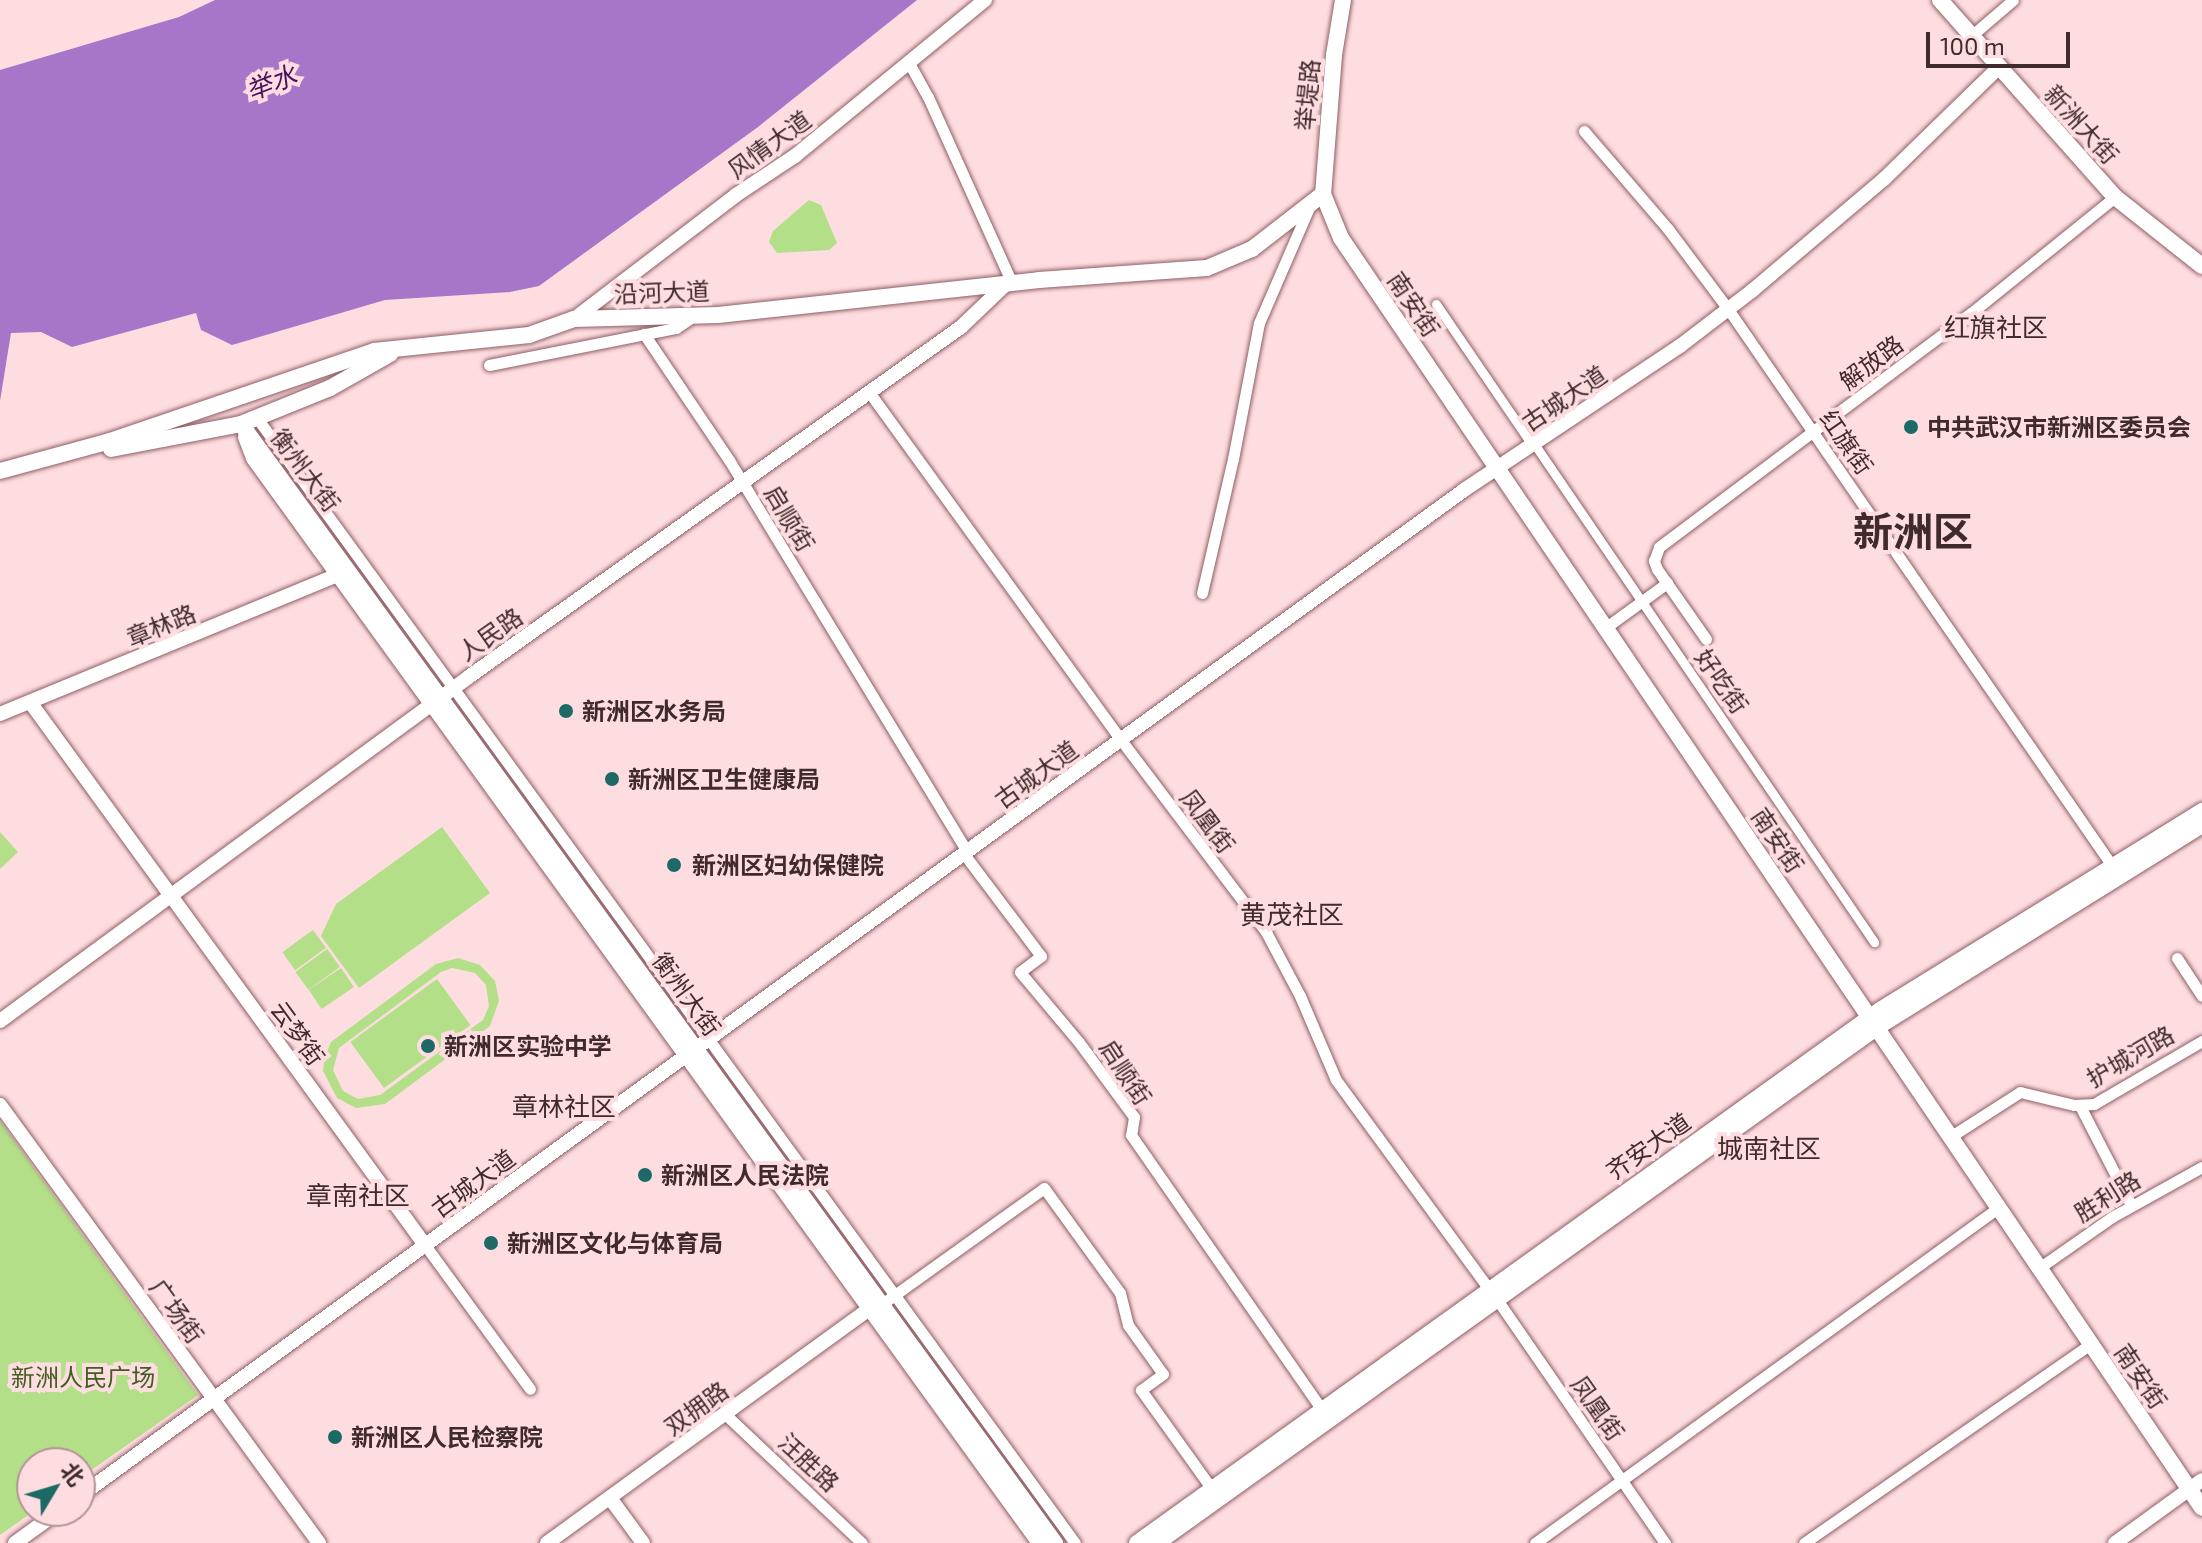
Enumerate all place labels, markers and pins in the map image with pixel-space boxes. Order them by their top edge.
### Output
place label: 中共武汉市新洲区委员会 [1927,413,2191,441]
marker: 中共武汉市新洲区委员会 [1902,418,1920,436]
place label: 新洲区水务局 [582,697,726,725]
marker: 新洲区水务局 [557,702,575,720]
place label: 新洲区卫生健康局 [628,765,820,793]
marker: 新洲区卫生健康局 [603,770,621,788]
place label: 新洲区妇幼保健院 [692,851,884,879]
marker: 新洲区妇幼保健院 [663,854,685,876]
place label: 新洲区实验中学 [444,1032,612,1060]
marker: 新洲区实验中学 [419,1037,437,1055]
place label: 新洲区人民法院 [661,1161,829,1189]
marker: 新洲区人民法院 [636,1166,654,1184]
place label: 新洲区文化与体育局 [507,1229,723,1257]
marker: 新洲区文化与体育局 [482,1234,500,1252]
place label: 新洲区人民检察院 [351,1423,543,1451]
marker: 新洲区人民检察院 [326,1428,344,1446]

